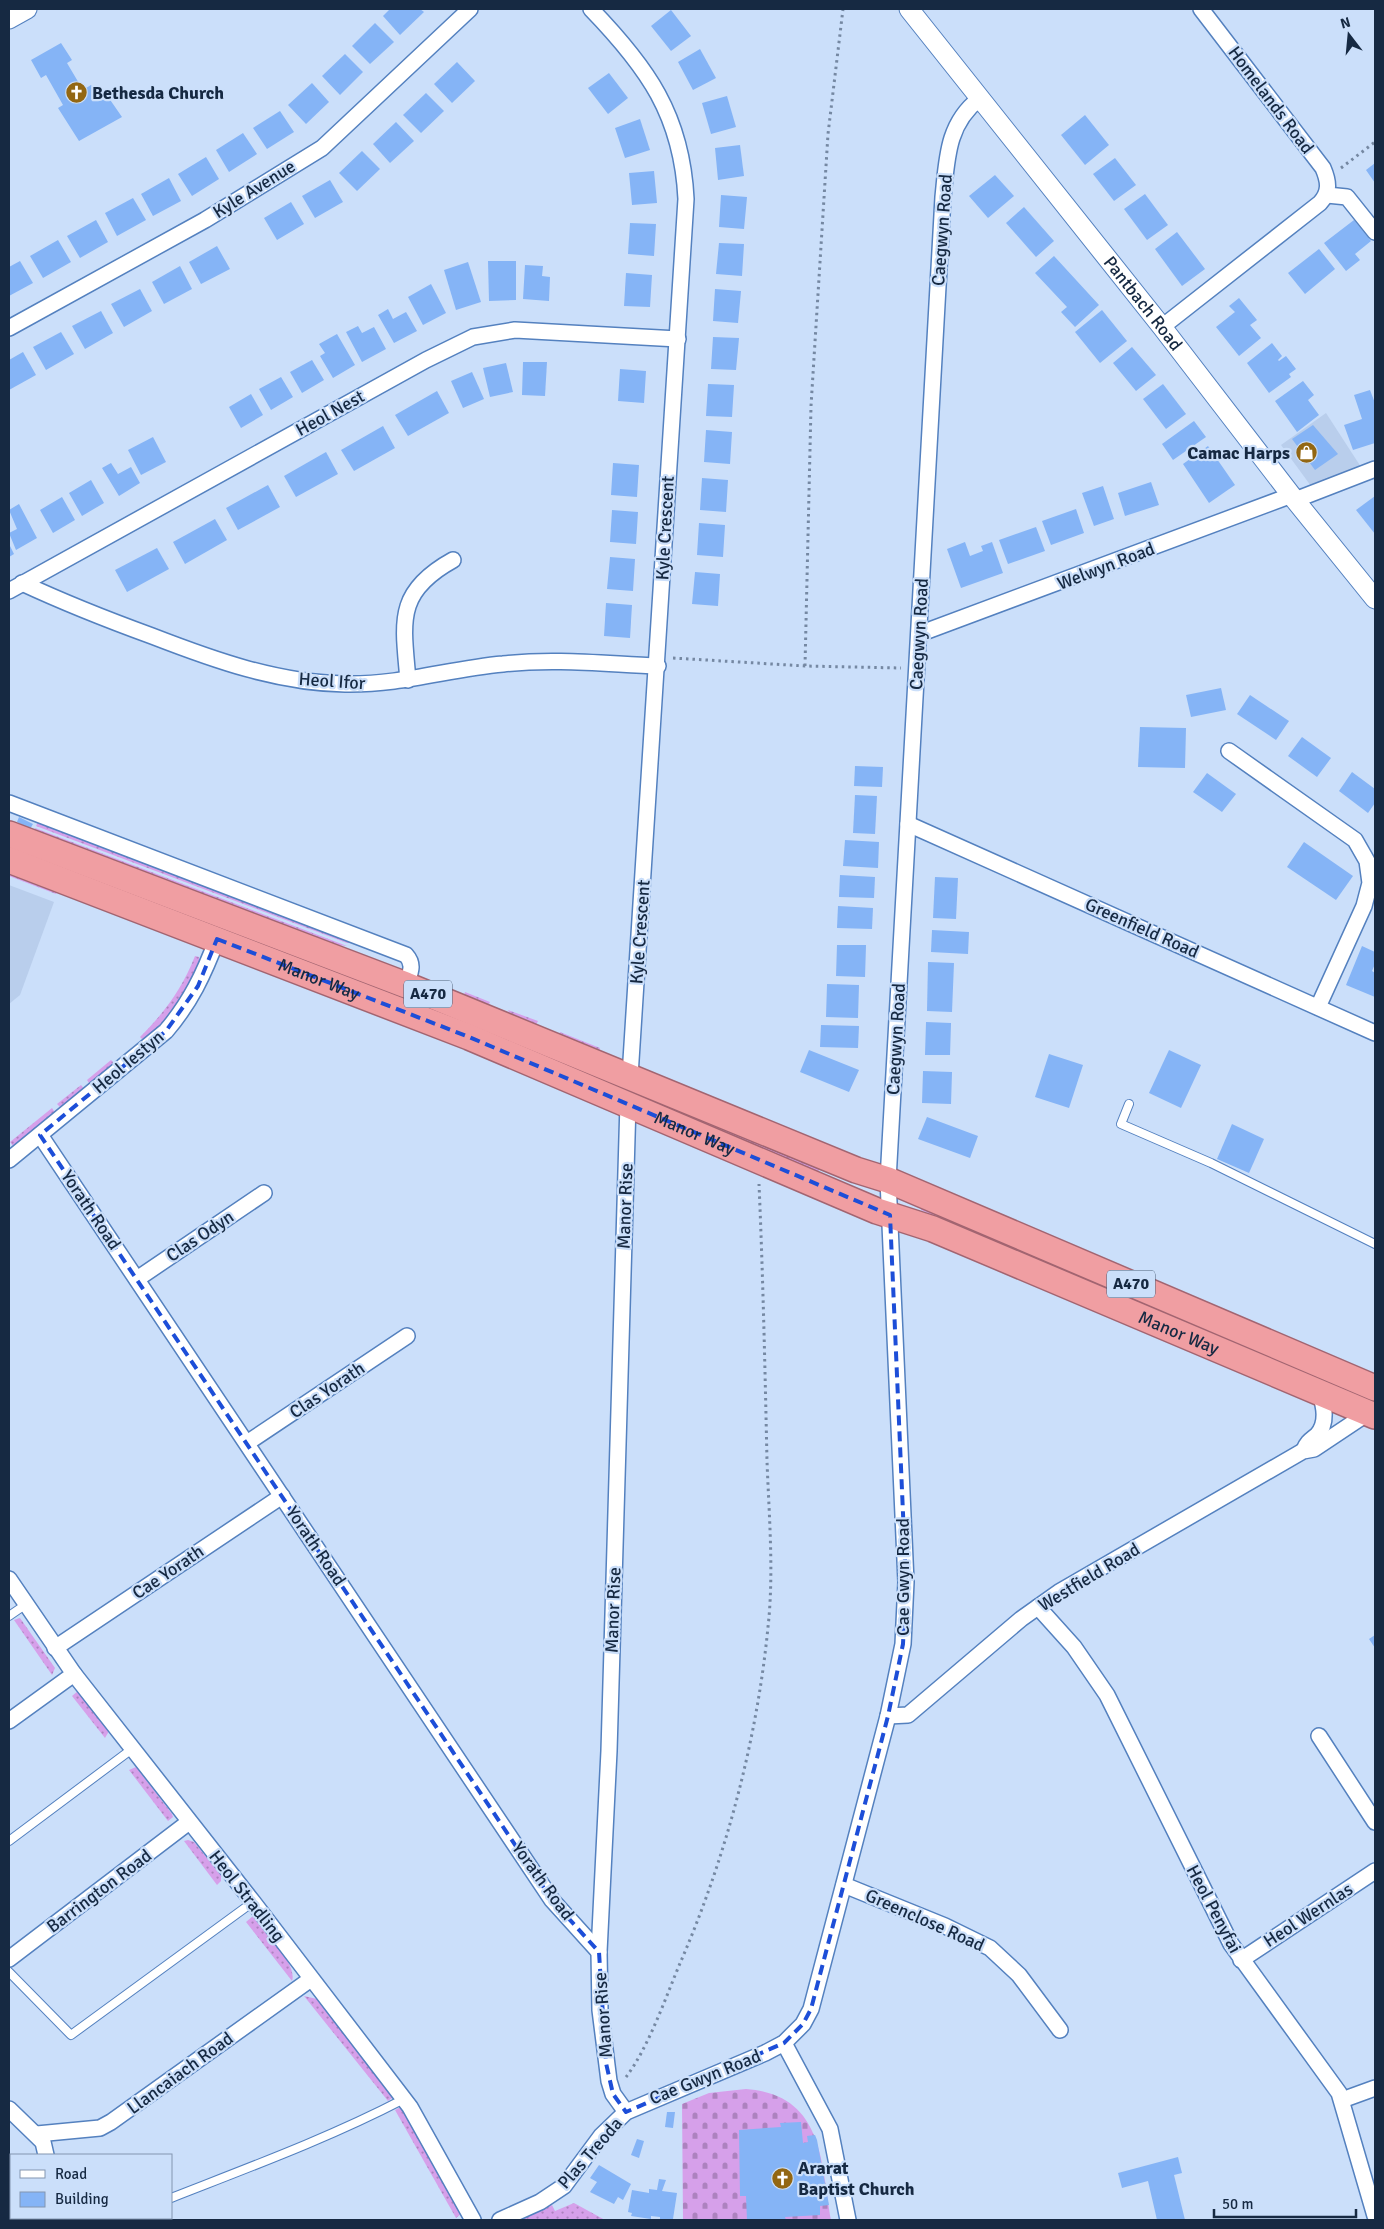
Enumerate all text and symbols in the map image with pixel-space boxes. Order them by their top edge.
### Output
north arrow [1324,10,1374,60]
text: N [1339,13,1353,32]
street label: Homelands Road [1223,42,1319,158]
church icon: Bethesda Church [64,81,88,105]
place label: Bethesda Church [92,82,224,104]
street label: Kyle Avenue [209,155,299,223]
street label: Caegwyn Road [927,173,957,287]
street label: Pantbach Road [1099,252,1187,355]
street label: Heol Nest [292,385,368,441]
shop icon: Camac Harps [1294,441,1318,465]
place label: Camac Harps [1187,442,1290,464]
street label: Kyle Crescent [651,475,679,581]
street label: Welwyn Road [1054,537,1158,595]
street label: Caegwyn Road [905,577,933,691]
street label: Heol Ifor [298,668,366,694]
street label: Kyle Crescent [625,879,655,985]
street label: Greenfield Road [1082,893,1202,963]
street label: Manor Way [275,954,363,1005]
road number: A470 [404,981,452,1008]
street label: Caegwyn Road [882,982,910,1096]
street label: Heol Iestyn [88,1026,168,1098]
street label: Manor Way [651,1106,739,1160]
street label: Manor Rise [613,1163,637,1249]
street label: Yorath Road [56,1166,126,1254]
street label: Clas Odyn [162,1205,238,1267]
road number: A470 [1107,1270,1155,1298]
street label: Manor Way [1135,1306,1223,1360]
street label: Clas Yorath [285,1357,369,1423]
street label: Yorath Road [281,1502,351,1590]
street label: Cae Gwyn Road [892,1518,914,1636]
street label: Westfield Road [1034,1538,1144,1616]
street label: Cae Yorath [128,1540,208,1604]
street label: Manor Rise [601,1567,625,1653]
street label: Yorath Road [507,1838,579,1924]
street label: Barrington Road [42,1844,156,1938]
street label: Heol Stradling [204,1846,290,1946]
street label: Heol Penyfai [1182,1861,1246,1957]
street label: Heol Wernlas [1259,1878,1357,1952]
street label: Greenclose Road [862,1884,988,1956]
street label: Manor Rise [589,1971,617,2059]
street label: Llancaiach Road [123,2027,237,2119]
street label: Cae Gwyn Road [646,2045,764,2109]
street label: Plas Treoda [553,2113,627,2193]
legend [10,2154,172,2219]
place label: Ararat Baptist Church [798,2157,915,2200]
text: Road [55,2165,87,2183]
church icon: Ararat Baptist Church [770,2166,794,2190]
scale bar [1214,2186,1356,2218]
text: Building [55,2190,109,2208]
text: 50 m [1222,2195,1253,2213]

